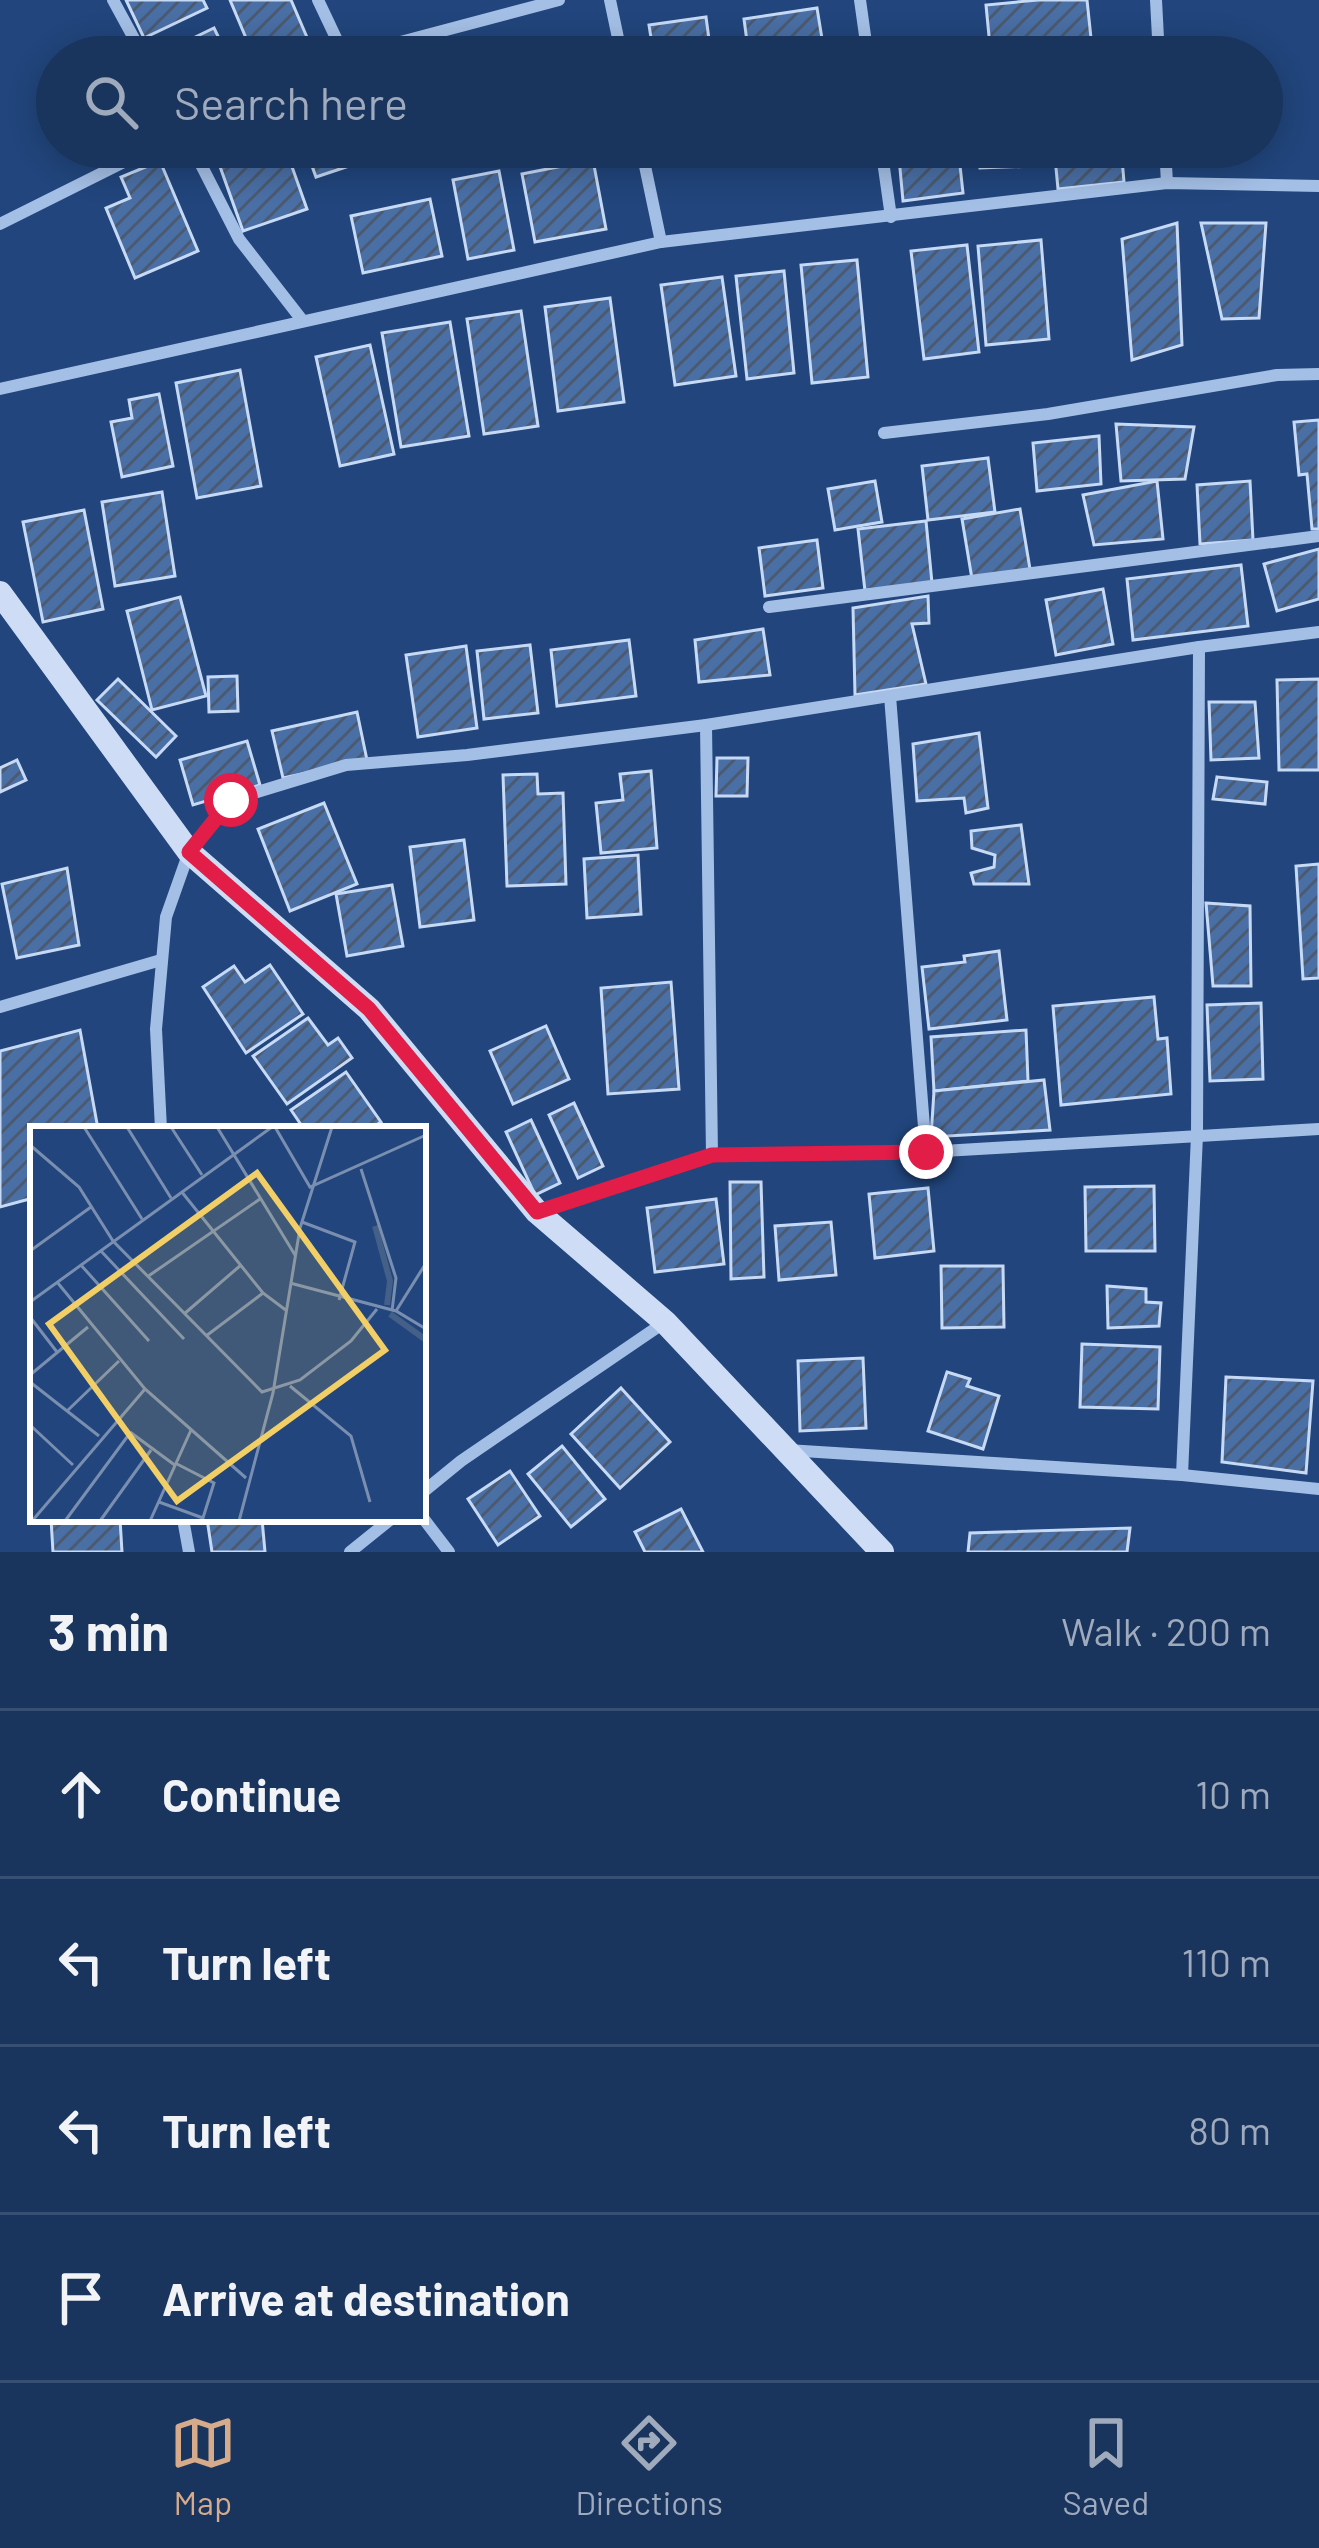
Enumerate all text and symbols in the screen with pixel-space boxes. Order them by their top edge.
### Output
search box [36,36,1283,168]
icon: search [78,69,144,135]
text: Search here [174,75,408,129]
route start [204,773,258,827]
route end [899,1125,953,1179]
inset map [30,1126,426,1522]
text: 3 min [48,1600,169,1661]
text: Walk · 200 m [1061,1607,1271,1654]
icon: ahead [48,1761,114,1827]
text: Continue [162,1767,341,1821]
text: 10 m [1195,1770,1271,1817]
icon: left [48,1929,114,1995]
text: Turn left [162,1935,331,1989]
text: 110 m [1181,1938,1271,1985]
icon: left [48,2097,114,2163]
text: Turn left [162,2103,331,2157]
text: 80 m [1189,2106,1271,2153]
icon: arrive [48,2265,114,2331]
text: Arrive at destination [162,2271,570,2325]
tab: Map [170,2410,236,2522]
tab: Directions [575,2410,723,2522]
tab: Saved [1063,2410,1149,2522]

